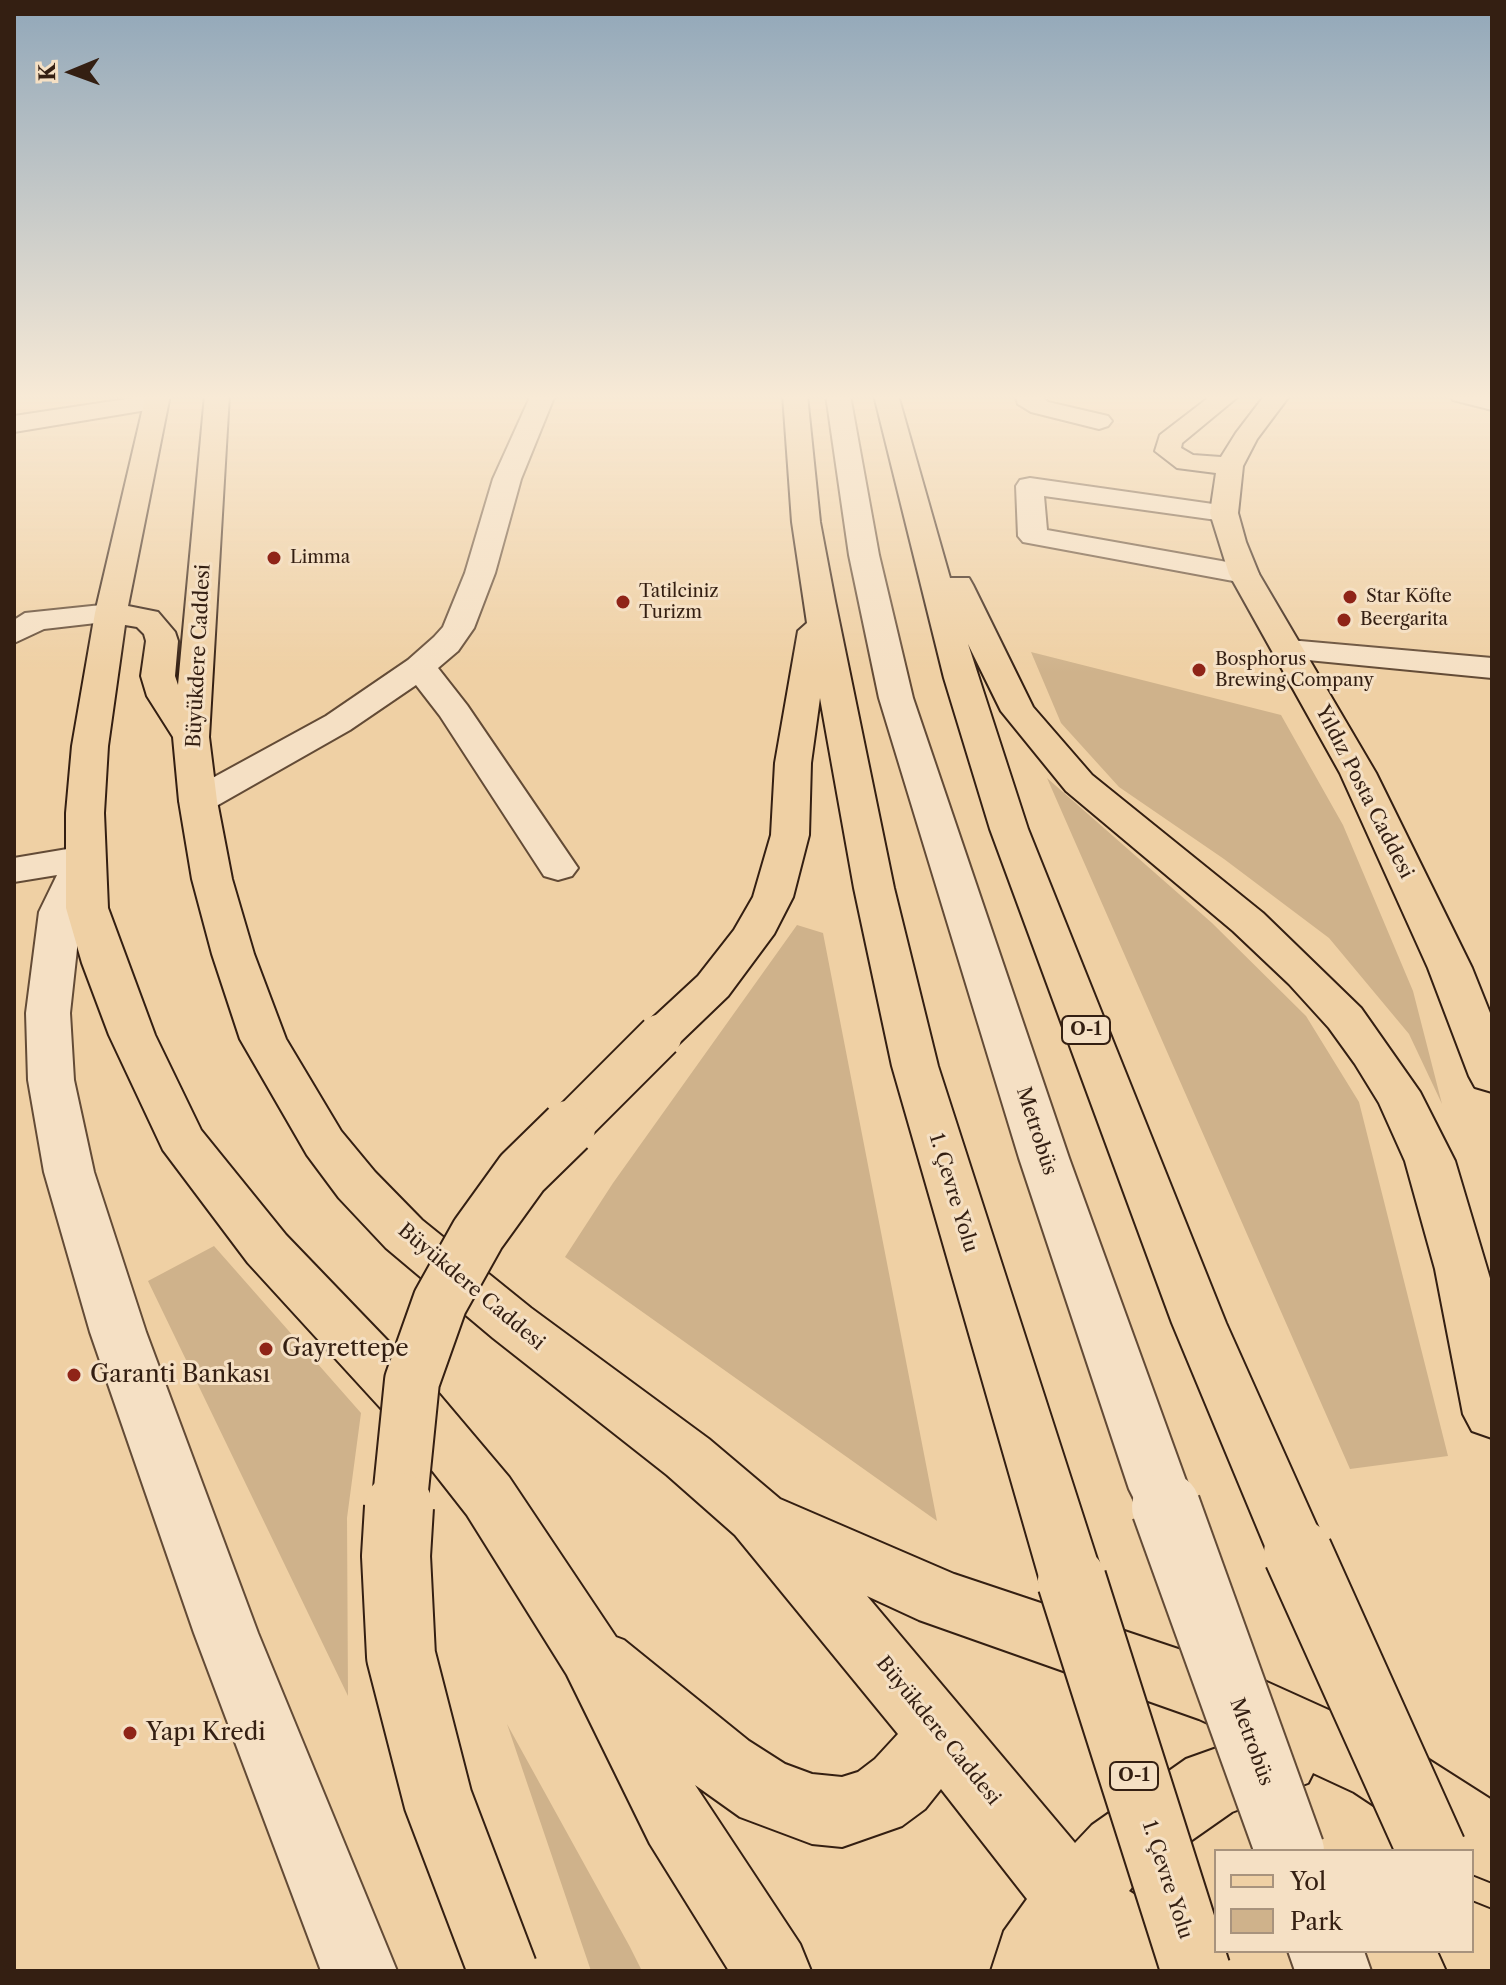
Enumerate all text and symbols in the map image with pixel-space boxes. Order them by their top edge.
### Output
north arrow [32,32,112,112]
text: K [34,63,61,81]
place label: Limma [290,547,350,569]
marker: Limma [265,549,283,567]
street label: Büyükdere Caddesi [182,563,216,749]
place label: Tatilciniz Turizm [639,581,718,624]
place label: Star Köfte [1366,586,1452,608]
marker: Star Köfte [1341,588,1359,606]
marker: Tatilciniz Turizm [614,593,632,611]
place label: Beergarita [1360,609,1448,631]
marker: Beergarita [1335,611,1353,629]
place label: Bosphorus Brewing Company [1215,649,1374,692]
marker: Bosphorus Brewing Company [1190,661,1208,679]
street label: Yıldız Posta Caddesi [1310,701,1418,883]
road number: O-1 [1062,1016,1110,1044]
street label: Metrobüs [1010,1084,1062,1178]
street label: 1. Çevre Yolu [924,1131,982,1255]
street label: Büyükdere Caddesi [393,1219,549,1355]
place label: Gayrettepe [282,1335,409,1363]
marker: Gayrettepe [257,1340,275,1358]
place label: Garanti Bankası [90,1361,270,1389]
marker: Garanti Bankası [65,1366,83,1384]
street label: Büyükdere Caddesi [871,1652,1005,1810]
street label: Metrobüs [1224,1695,1278,1789]
place label: Yapı Kredi [146,1719,266,1747]
marker: Yapı Kredi [121,1724,139,1742]
road number: O-1 [1110,1762,1158,1790]
street label: 1. Çevre Yolu [1137,1818,1197,1942]
legend [1214,1849,1474,1953]
text: Yol [1290,1867,1326,1896]
text: Park [1290,1907,1342,1936]

